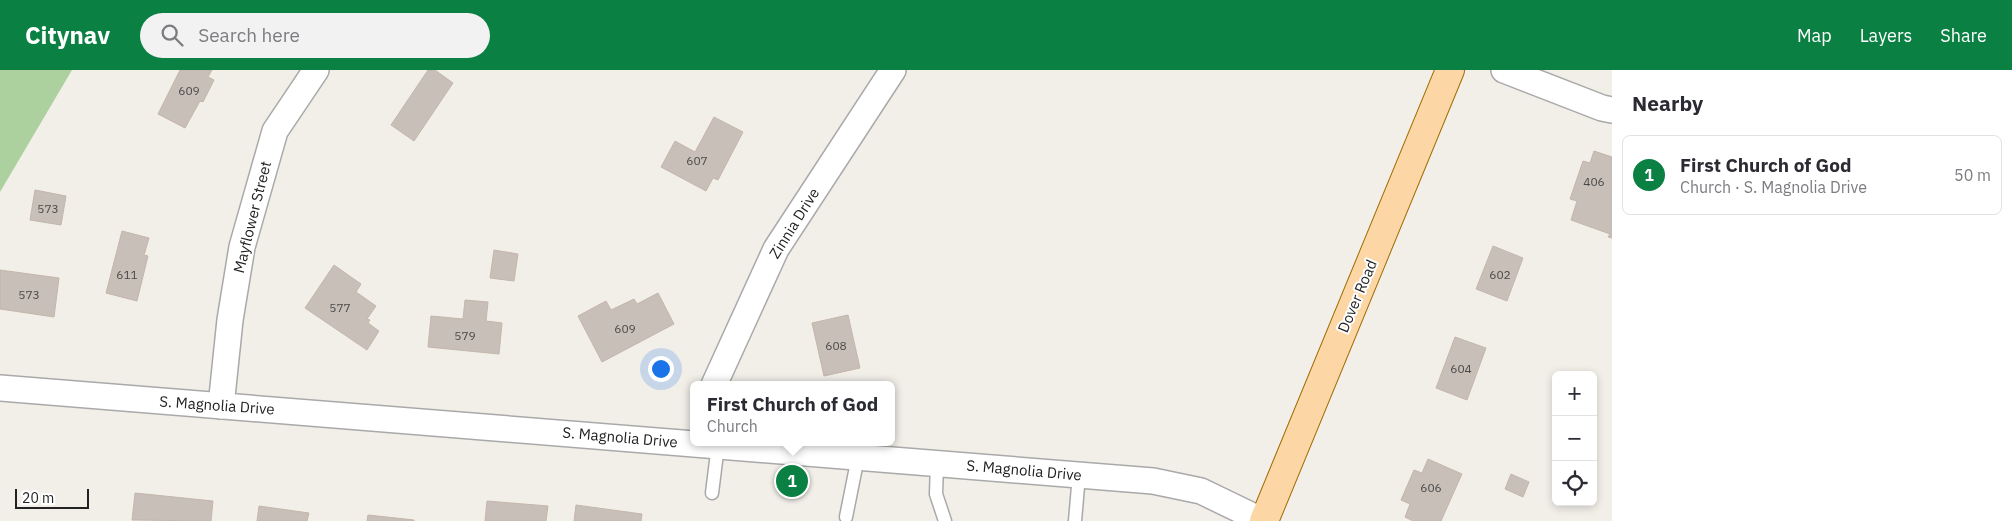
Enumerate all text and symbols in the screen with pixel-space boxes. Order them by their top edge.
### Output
search box [140,13,490,58]
text: Citynav [25,19,110,51]
icon: search [158,21,186,49]
text: Search here [198,23,300,47]
text: Map [1797,24,1832,47]
text: Layers [1860,24,1912,47]
text: Share [1940,24,1987,47]
house number: 609 [178,83,200,98]
text: Nearby [1632,89,1703,117]
house number: 607 [686,153,708,168]
text: First Church of God [1680,153,1852,177]
street label: Mayflower Street [229,159,275,275]
text: 1 [1644,165,1654,185]
text: 50 m [1954,165,1991,185]
house number: 406 [1583,174,1605,189]
text: Church · S. Magnolia Drive [1680,177,1867,197]
street label: Zinnia Drive [765,184,823,262]
house number: 573 [37,201,59,216]
street label: Dover Road [1333,257,1381,335]
house number: 611 [116,267,138,282]
house number: 602 [1489,267,1511,282]
house number: 573 [18,287,40,302]
house number: 577 [329,300,351,315]
house number: 609 [614,321,636,336]
house number: 579 [454,328,476,343]
house number: 608 [825,338,847,353]
your location [648,356,674,382]
house number: 604 [1450,361,1472,376]
map controls [1552,371,1597,506]
button: + [1552,371,1597,416]
popup [690,381,895,446]
street label: S. Magnolia Drive [159,391,275,419]
text: First Church of God [707,392,878,416]
text: Church [707,416,758,436]
button: − [1552,416,1597,461]
street label: S. Magnolia Drive [562,423,678,451]
street label: S. Magnolia Drive [966,456,1082,484]
button: locate [1552,461,1597,506]
pin: 1 [776,462,808,500]
house number: 606 [1420,480,1442,495]
scale bar [15,486,89,509]
text: 20 m [22,489,54,507]

